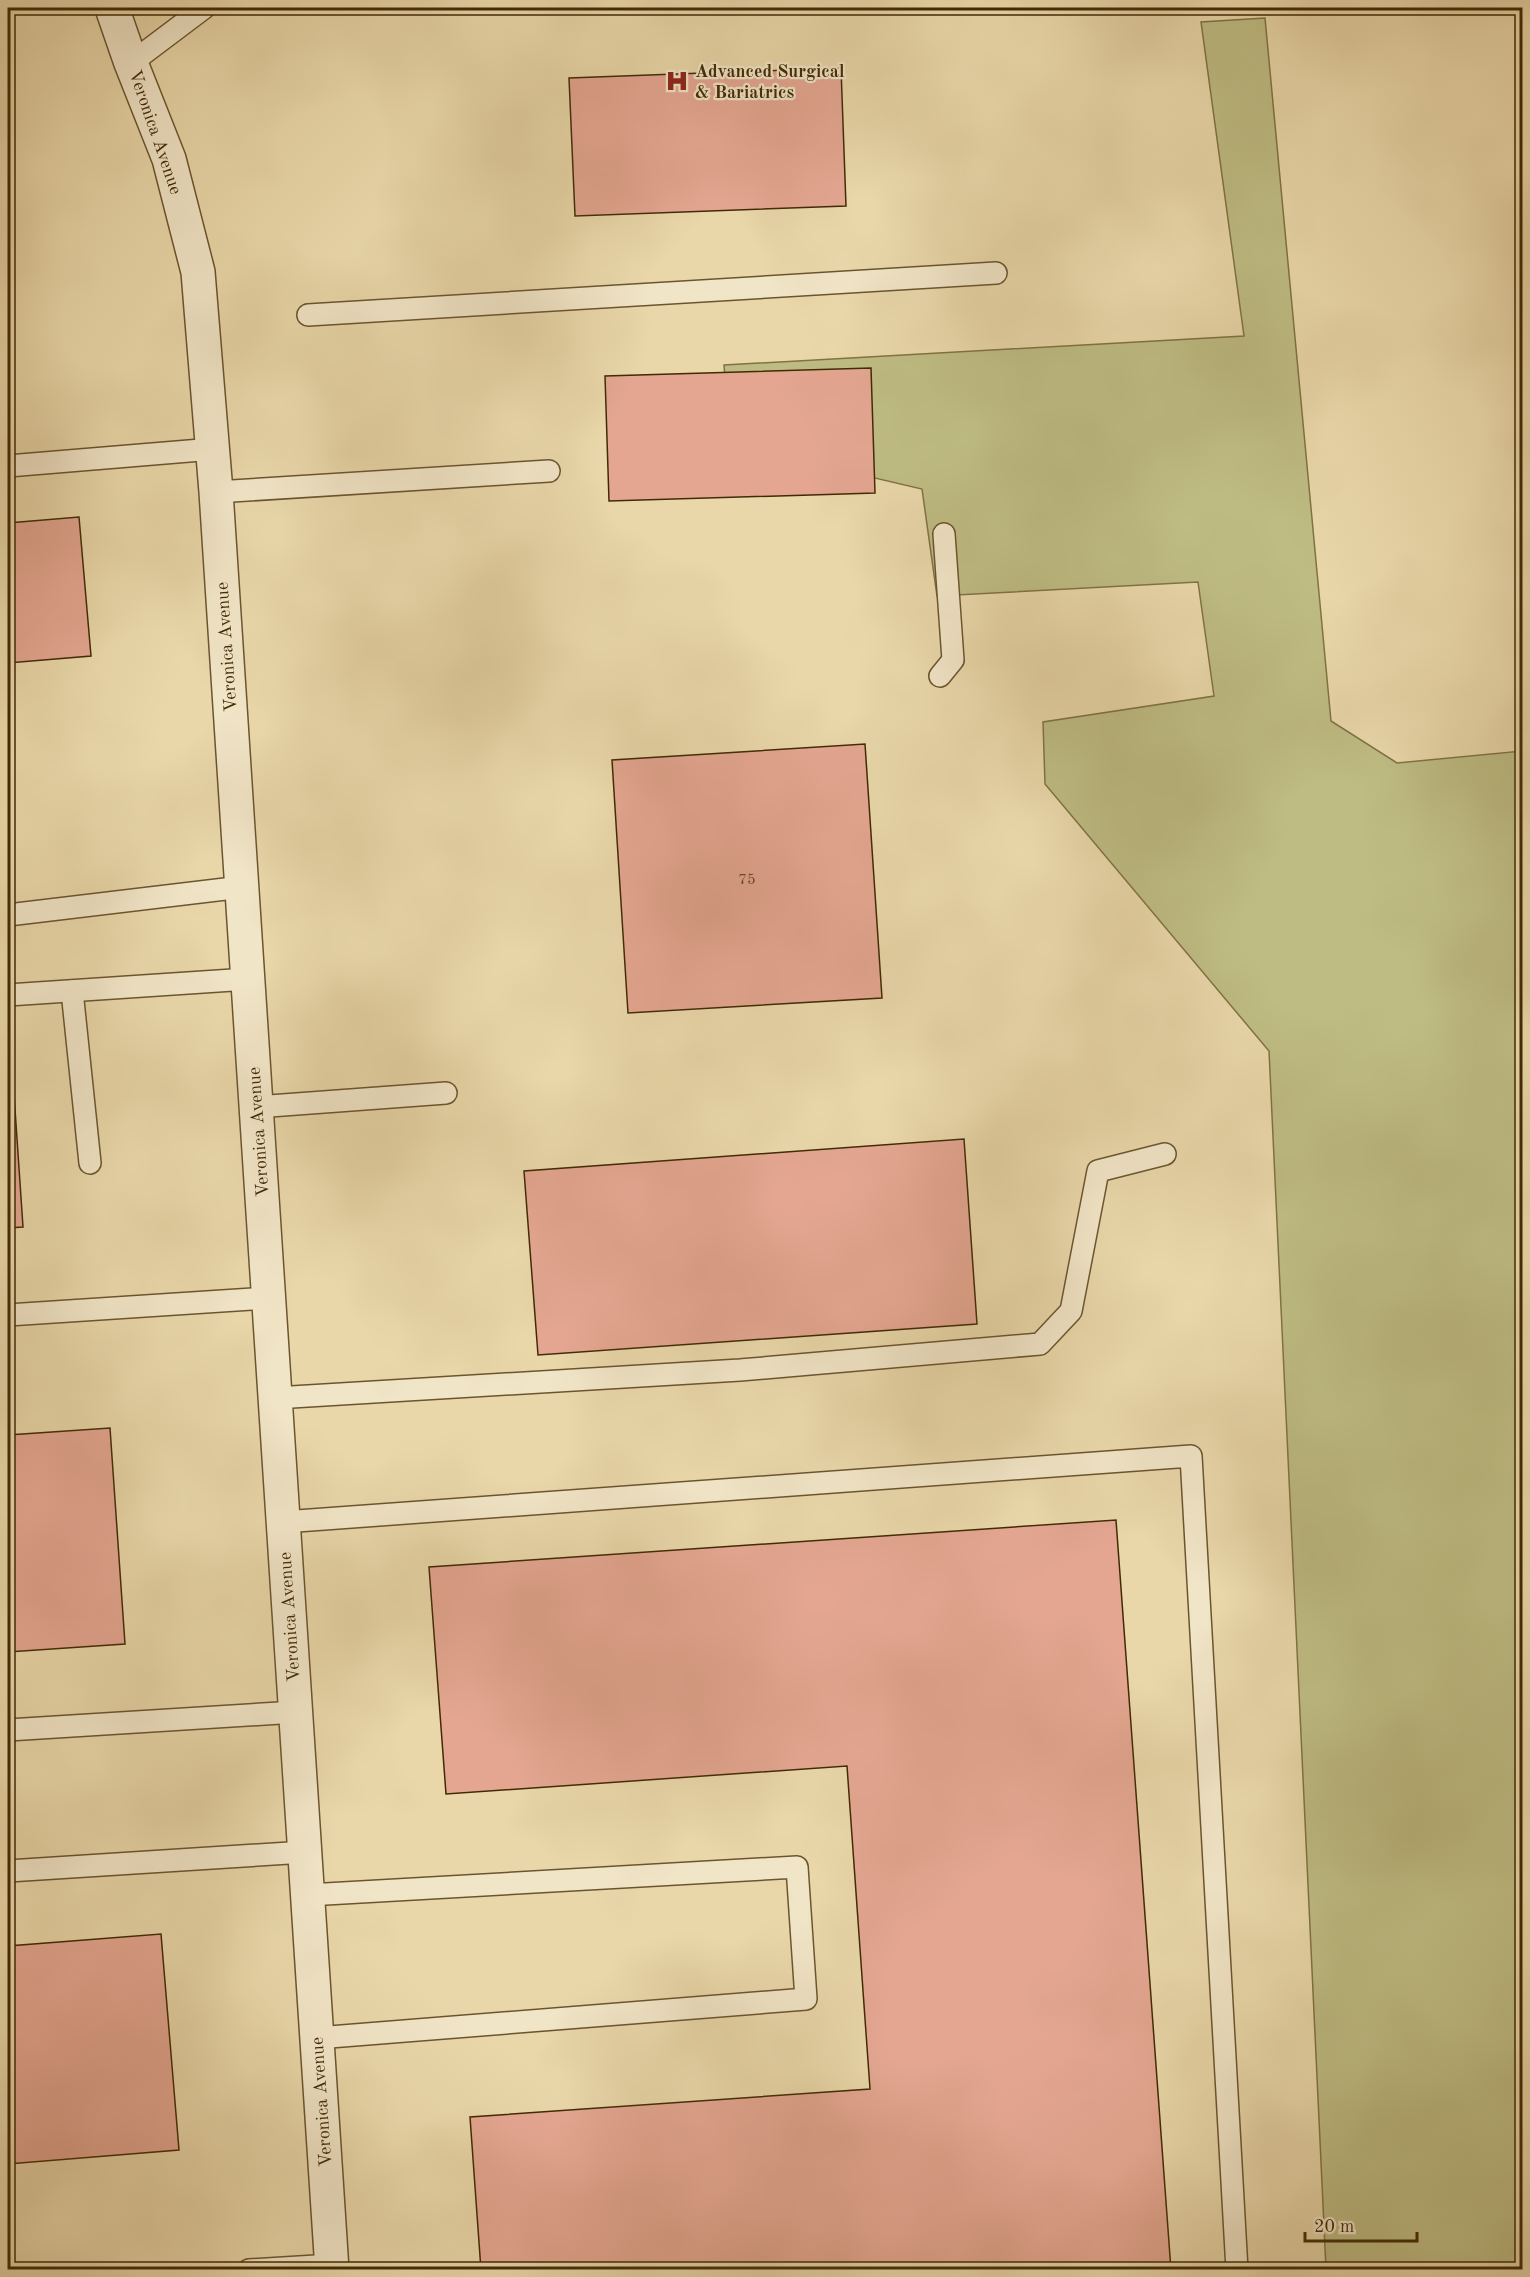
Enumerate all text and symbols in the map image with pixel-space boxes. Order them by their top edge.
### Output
place label: Advanced Surgical & Bariatrics [695,63,845,102]
street label: Veronica Avenue [125,68,185,197]
hospital icon: Advanced Surgical & Bariatrics [664,68,690,94]
street label: Veronica Avenue [213,581,241,713]
house number: 75 [738,873,756,888]
street label: Veronica Avenue [245,1066,273,1198]
street label: Veronica Avenue [276,1551,304,1683]
street label: Veronica Avenue [308,2036,336,2168]
scale bar [1305,2205,1418,2243]
text: 20 m [1314,2218,1354,2236]

